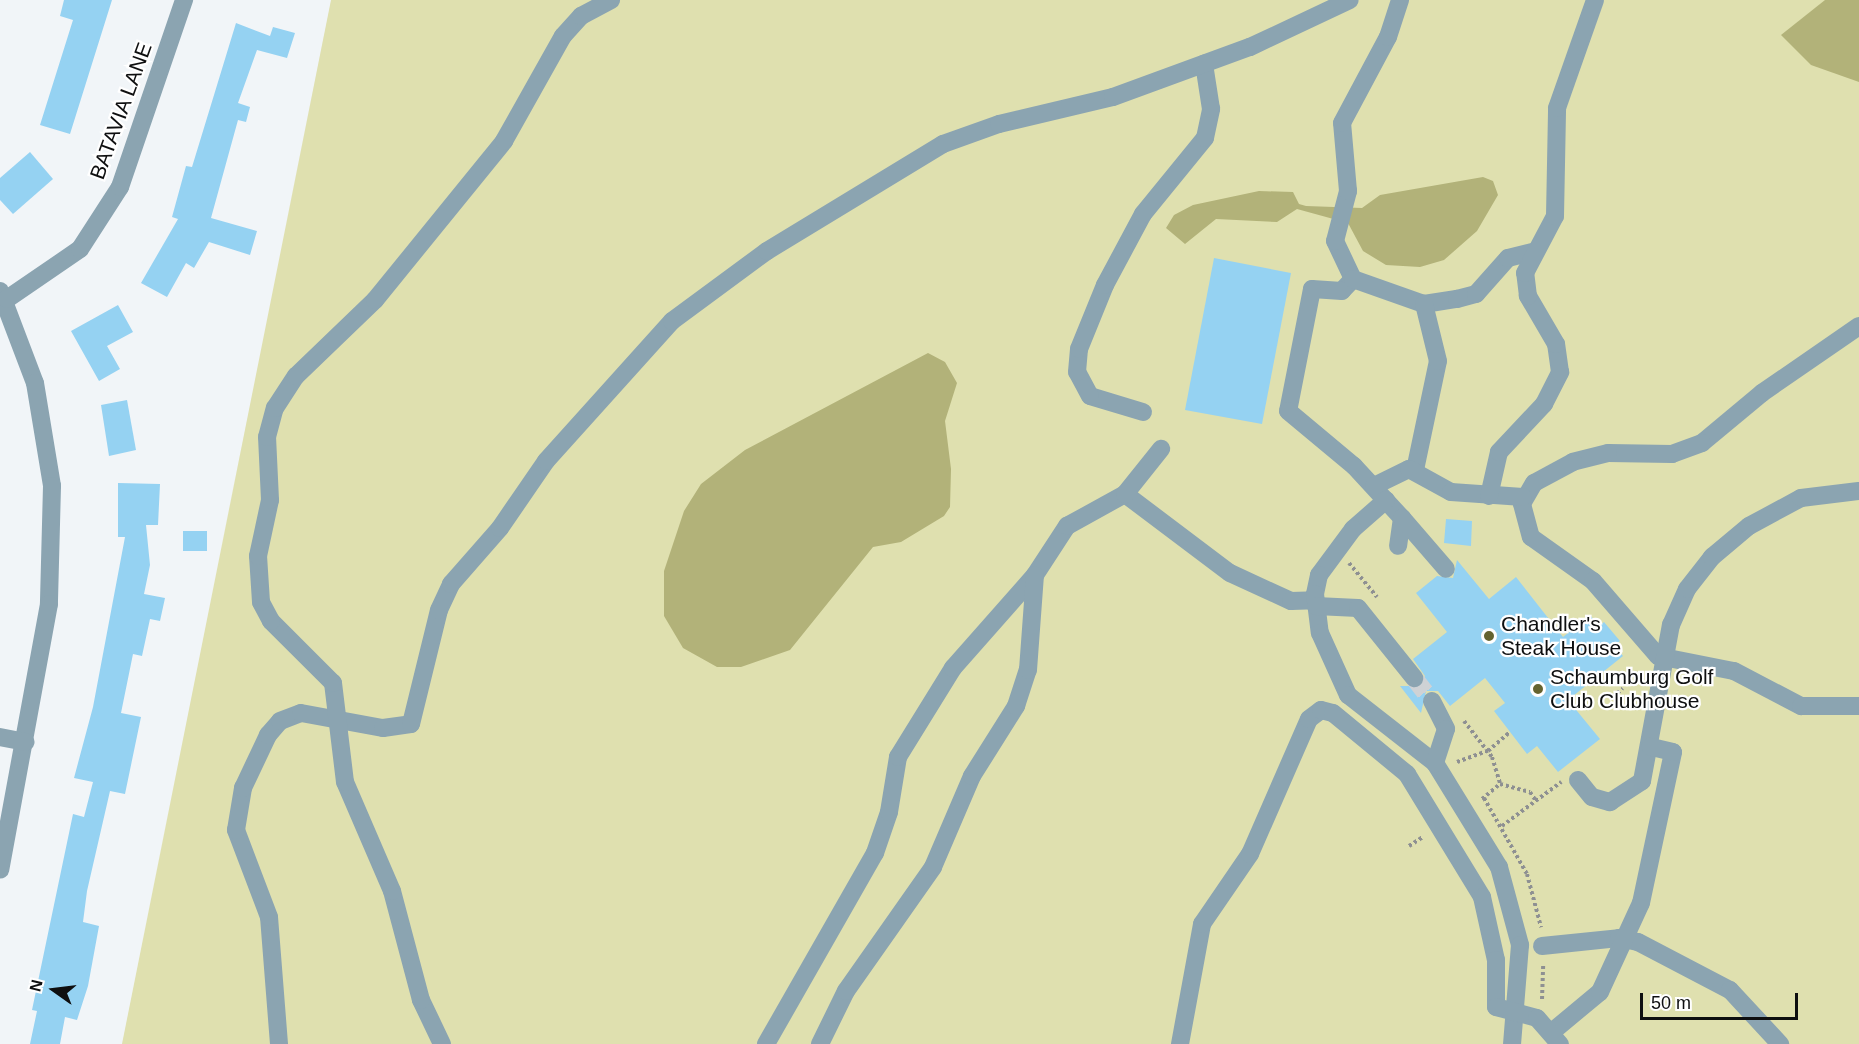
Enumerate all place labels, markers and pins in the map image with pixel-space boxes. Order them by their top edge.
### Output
place label: Chandler's Steak House [1501,611,1621,661]
marker: Chandler's Steak House [1482,629,1496,643]
place label: Schaumburg Golf Club Clubhouse [1550,664,1713,714]
marker: Schaumburg Golf Club Clubhouse [1531,682,1545,696]

